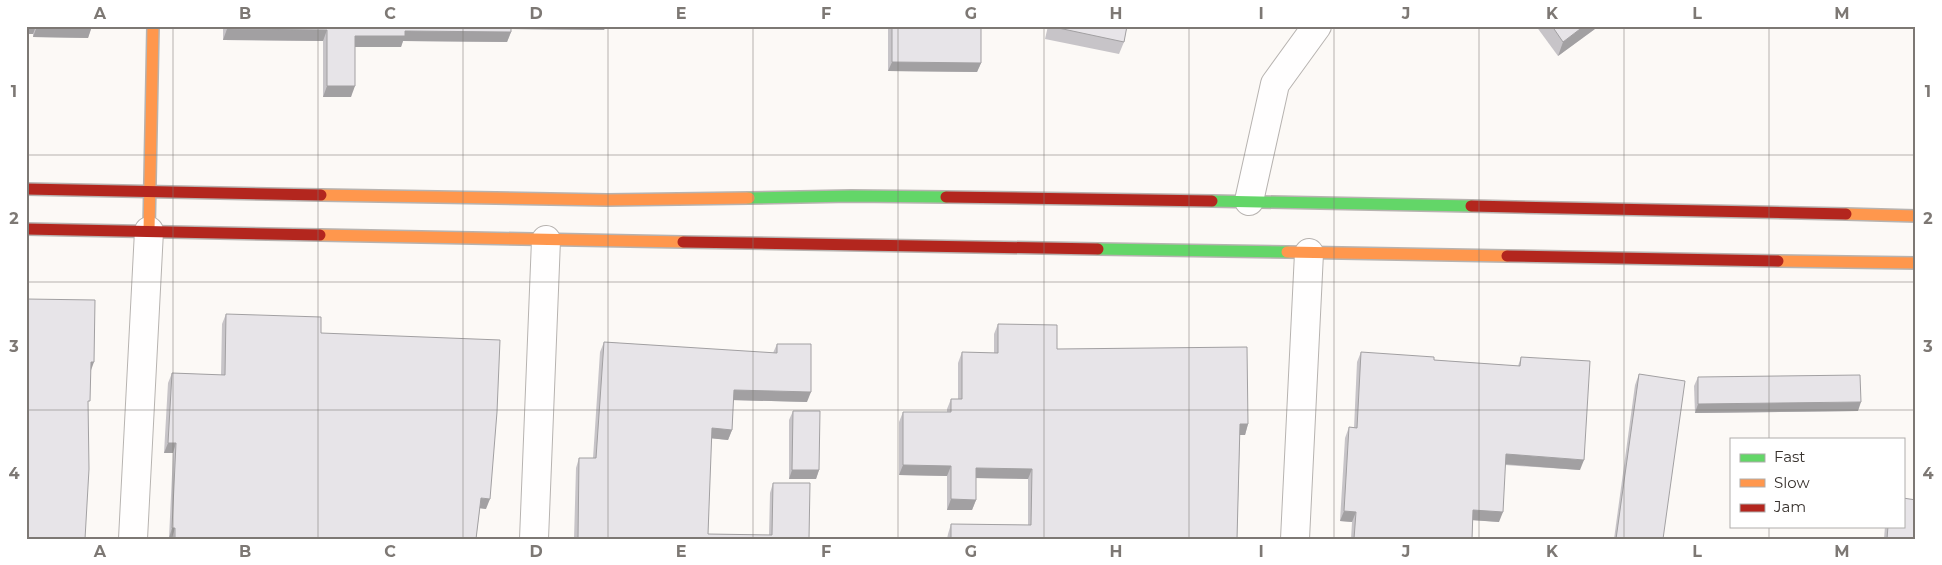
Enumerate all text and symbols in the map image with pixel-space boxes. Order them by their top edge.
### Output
text: A [93,4,107,23]
text: B [239,4,251,23]
text: C [384,4,396,23]
text: D [529,4,543,23]
text: E [676,4,686,23]
text: F [821,4,831,23]
text: G [965,4,977,23]
text: H [1110,4,1122,23]
text: I [1258,4,1264,23]
text: J [1401,4,1410,23]
text: K [1546,4,1559,23]
text: L [1692,4,1702,23]
text: M [1834,4,1850,23]
text: 1 [11,82,17,101]
text: 1 [1925,82,1931,101]
text: 2 [9,209,19,228]
text: 2 [1923,209,1933,228]
text: 3 [8,337,19,356]
text: 3 [1922,337,1933,356]
legend [1730,438,1904,528]
text: Fast [1774,447,1805,466]
text: 4 [8,464,20,483]
text: 4 [1922,464,1934,483]
text: Slow [1774,473,1810,492]
text: Jam [1773,497,1806,516]
text: A [93,542,107,561]
text: B [239,542,251,561]
text: C [384,542,396,561]
text: D [529,542,543,561]
text: E [676,542,686,561]
text: F [821,542,831,561]
text: G [965,542,977,561]
text: H [1110,542,1122,561]
text: I [1258,542,1264,561]
text: J [1401,542,1410,561]
text: K [1546,542,1559,561]
text: L [1692,542,1702,561]
text: M [1834,542,1850,561]

